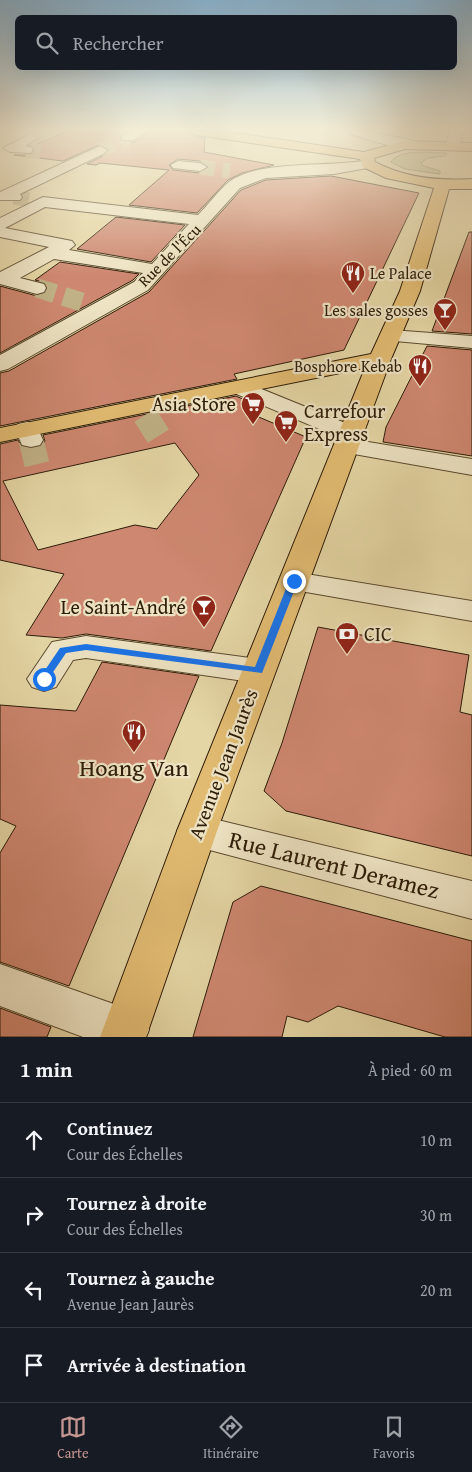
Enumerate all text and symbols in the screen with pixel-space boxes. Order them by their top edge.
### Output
search box [15,15,457,70]
icon: search [33,29,61,57]
text: Rechercher [73,29,164,57]
street label: Rue de l'Écu [132,218,206,292]
restaurant icon: Le Palace [340,260,366,294]
place label: Le Palace [370,261,432,285]
bar icon: Les sales gosses [432,297,458,331]
place label: Les sales gosses [324,298,428,322]
restaurant icon: Bosphore Kebab [407,353,433,387]
place label: Bosphore Kebab [294,354,402,378]
place label: Asia Store [152,389,236,418]
supermarket icon: Asia Store [240,391,266,425]
place label: Carrefour Express [304,396,386,448]
supermarket icon: Carrefour Express [273,409,299,443]
route end [283,570,306,593]
place label: Le Saint-André [61,592,186,621]
bar icon: Le Saint-André [191,594,217,628]
place label: CIC [364,619,392,648]
bank icon: CIC [334,621,360,655]
route start [33,668,56,691]
street label: Avenue Jean Jaurès [181,684,265,843]
restaurant icon: Hoang Van [121,719,147,753]
place label: Hoang Van [79,750,189,785]
street label: Rue Laurent Deramez [225,821,443,908]
text: 1 min [20,1054,72,1085]
text: À pied · 60 m [368,1058,452,1082]
text: Continuez [67,1114,153,1142]
icon: ahead [20,1126,48,1154]
text: 10 m [420,1128,452,1152]
text: Cour des Échelles [67,1142,183,1166]
text: Tournez à droite [67,1189,207,1217]
icon: right [20,1201,48,1229]
text: 30 m [420,1203,452,1227]
text: Cour des Échelles [67,1217,183,1241]
text: Tournez à gauche [67,1264,215,1292]
icon: left [20,1276,48,1304]
text: 20 m [420,1278,452,1302]
text: Avenue Jean Jaurès [67,1292,194,1316]
icon: arrive [20,1351,48,1379]
text: Arrivée à destination [67,1351,246,1379]
tab: Carte [57,1413,89,1463]
tab: Itinéraire [203,1413,259,1463]
tab: Favoris [373,1413,415,1463]

